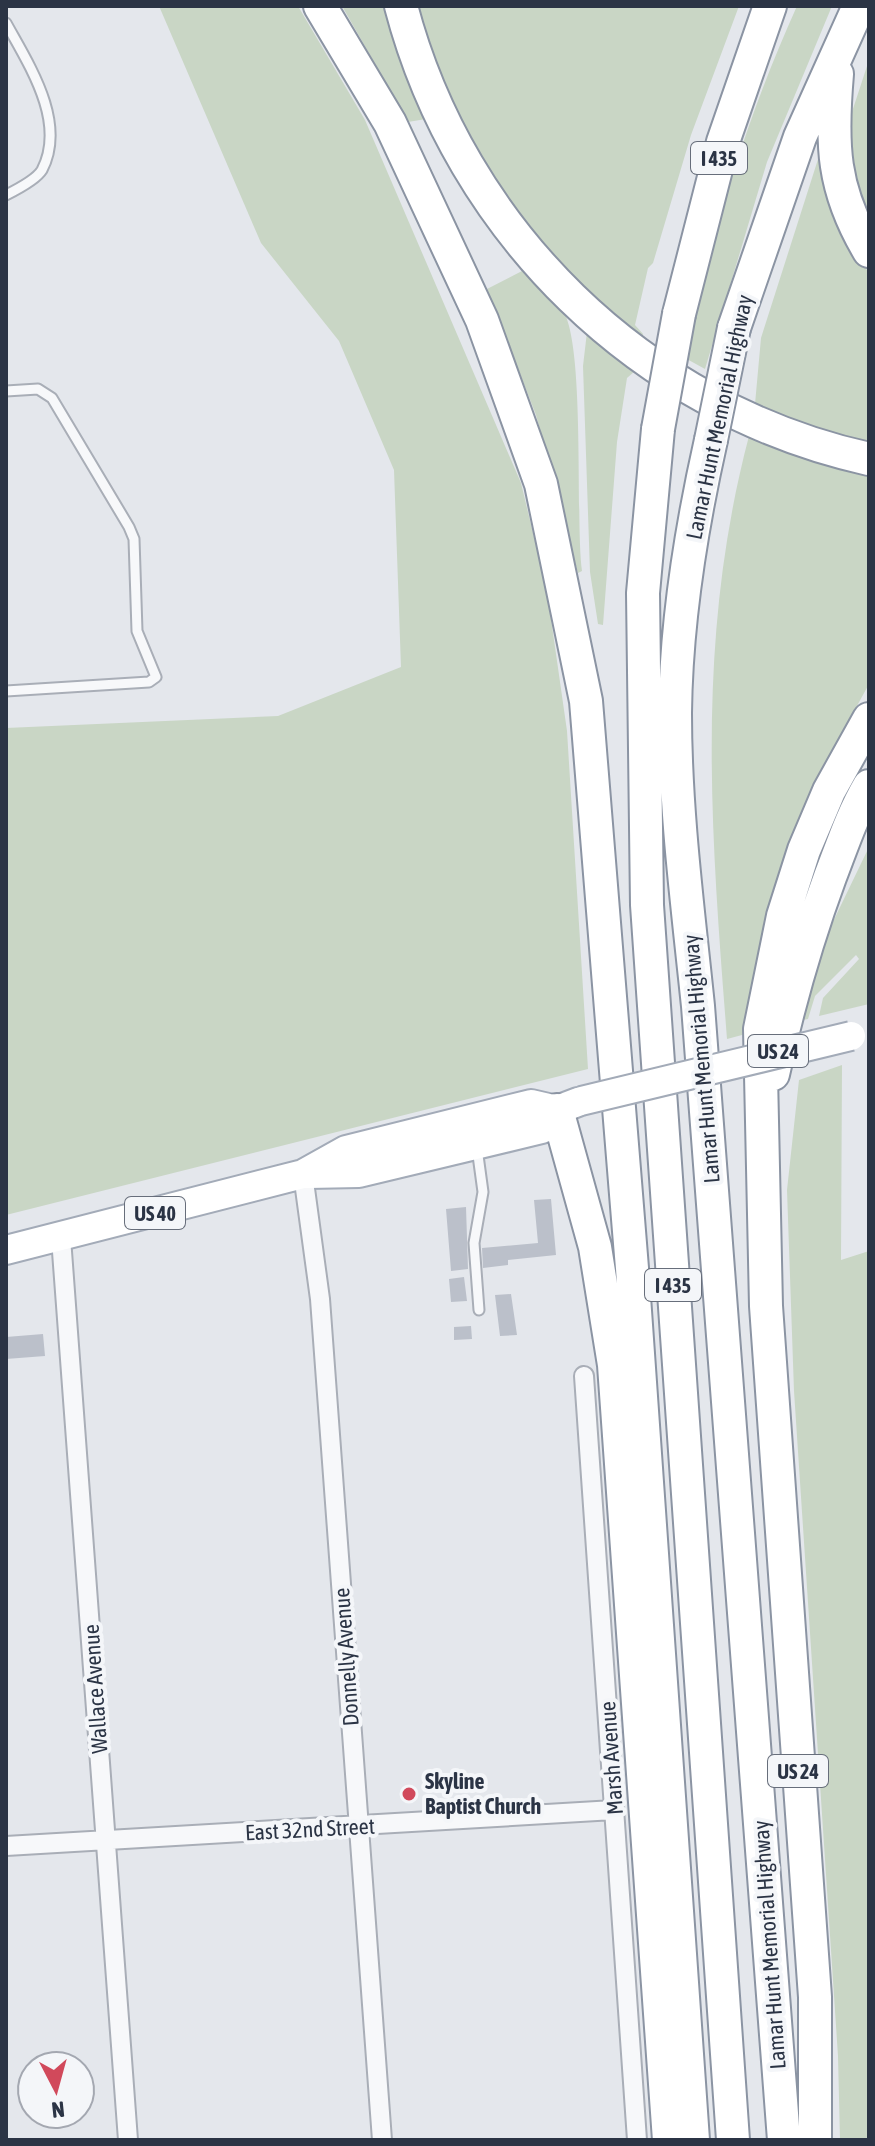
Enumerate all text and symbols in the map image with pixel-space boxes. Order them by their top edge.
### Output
road number: I 435 [691,142,747,174]
street label: Lamar Hunt Memorial Highway [680,292,758,542]
street label: Lamar Hunt Memorial Highway [677,934,725,1184]
road number: US 24 [748,1035,808,1067]
road number: US 40 [125,1197,185,1229]
road number: I 435 [645,1269,701,1301]
street label: Donnelly Avenue [328,1587,364,1727]
street label: Wallace Avenue [78,1624,112,1754]
street label: Marsh Avenue [594,1700,628,1816]
road number: US 24 [768,1755,828,1787]
place label: Skyline Baptist Church [425,1768,541,1819]
marker: Skyline Baptist Church [400,1785,418,1803]
street label: East 32nd Street [245,1813,375,1845]
street label: Lamar Hunt Memorial Highway [747,1820,791,2070]
north arrow [16,2050,96,2130]
text: N [50,2096,66,2123]

